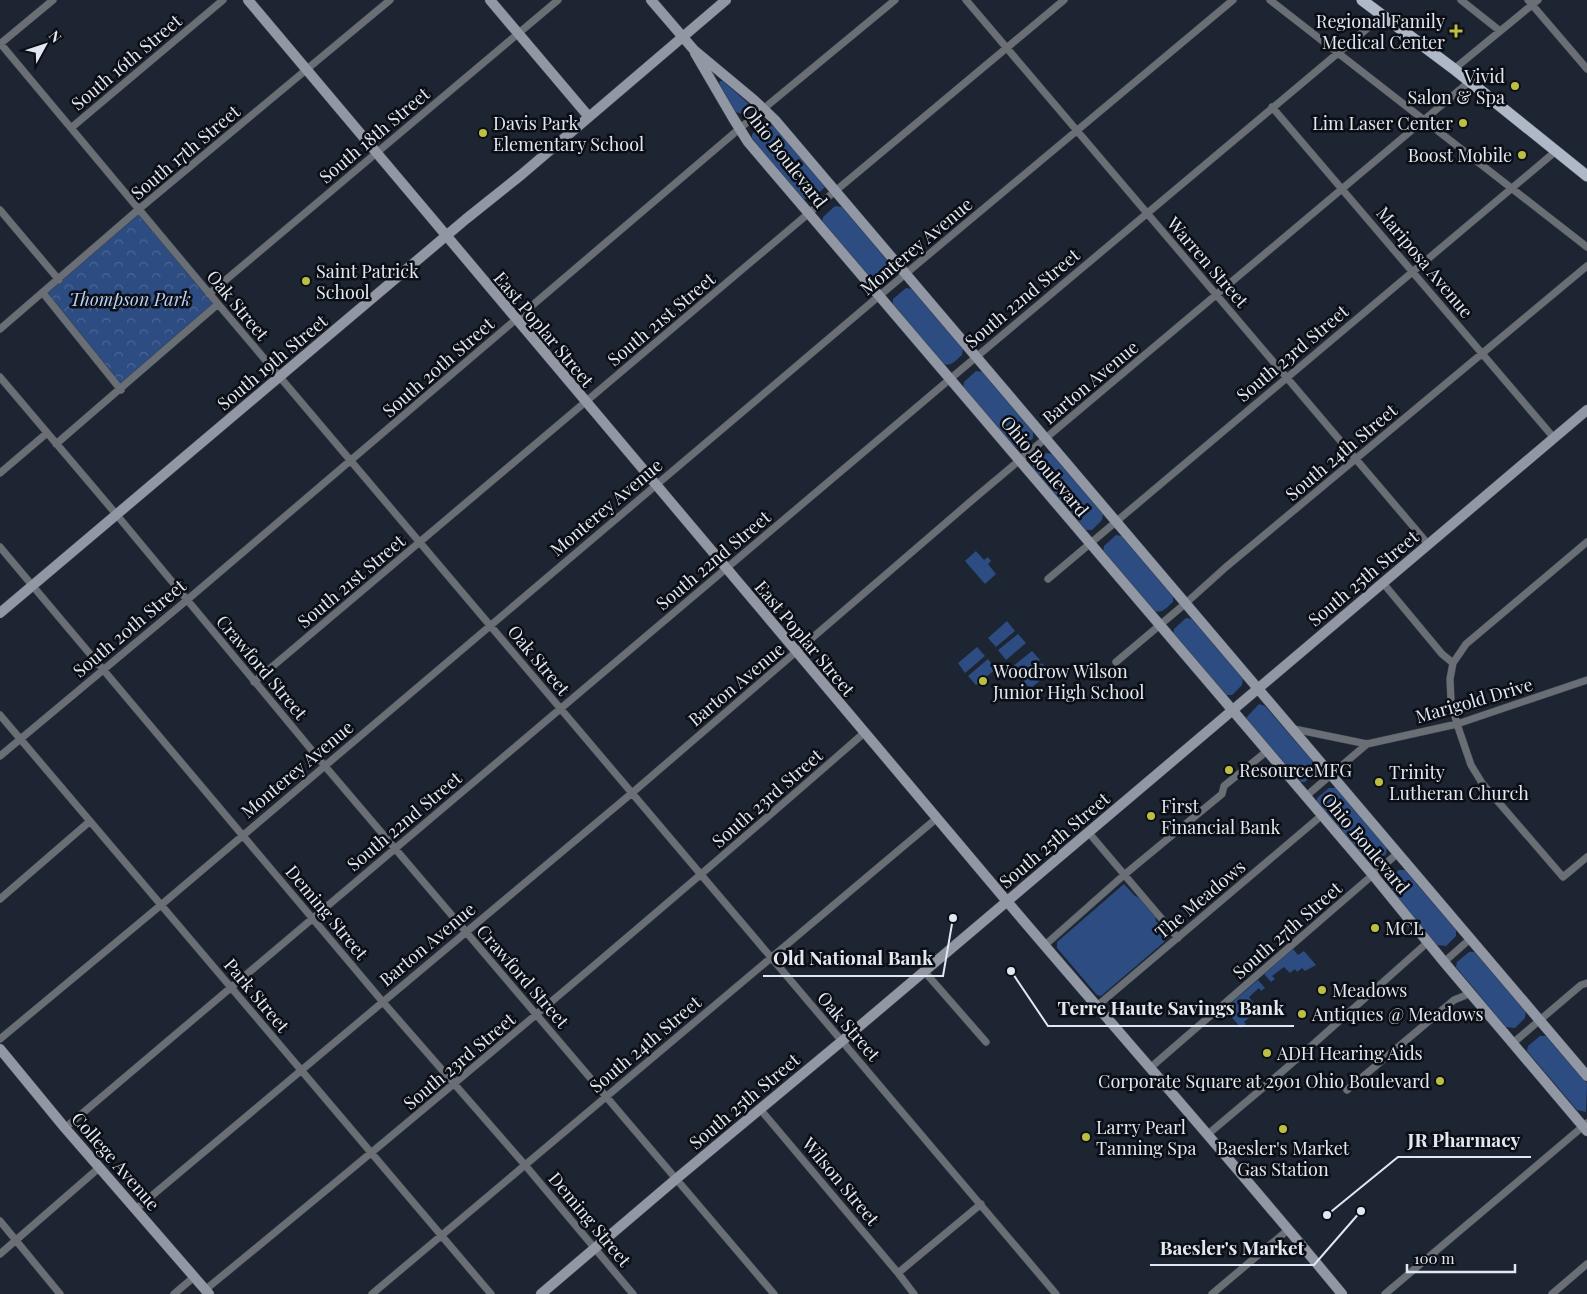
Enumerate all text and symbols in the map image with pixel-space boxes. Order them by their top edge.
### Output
street label: South 16th Street [66,8,187,115]
place label: Regional Family Medical Center [1316,9,1445,54]
north arrow [20,20,70,70]
marker: Regional Family Medical Center [1449,24,1463,38]
text: N [45,26,66,46]
place label: Vivid Salon & Spa [1408,64,1506,109]
marker: Vivid Salon & Spa [1509,80,1521,92]
street label: South 18th Street [314,81,435,188]
street label: South 17th Street [125,99,245,205]
street label: Ohio Boulevard [737,99,833,213]
place label: Davis Park Elementary School [493,111,644,156]
place label: Lim Laser Center [1312,111,1453,135]
marker: Lim Laser Center [1457,117,1469,129]
marker: Davis Park Elementary School [477,127,489,139]
place label: Boost Mobile [1408,143,1512,167]
marker: Boost Mobile [1516,149,1528,161]
street label: Monterey Avenue [855,192,977,300]
street label: Mariposa Avenue [1371,201,1479,323]
street label: Warren Street [1161,211,1254,313]
street label: South 22nd Street [960,243,1085,353]
place label: Saint Patrick School [316,259,419,304]
street label: Oak Street [202,265,275,346]
street label: East Poplar Street [489,266,600,392]
street label: South 21st Street [602,266,720,371]
marker: Saint Patrick School [300,275,312,287]
park label: Thompson Park [69,287,191,311]
street label: South 23rd Street [1231,299,1353,407]
street label: South 19th Street [212,308,333,415]
street label: South 20th Street [377,311,499,422]
street label: Barton Avenue [1037,335,1143,429]
street label: South 24th Street [1280,398,1402,506]
street label: Ohio Boulevard [996,411,1095,522]
street label: Monterey Avenue [545,453,667,561]
street label: South 22nd Street [651,505,776,615]
street label: South 25th Street [1303,524,1424,631]
street label: South 21st Street [292,528,410,633]
street label: South 20th Street [67,573,191,682]
street label: East Poplar Street [750,575,861,701]
street label: Crawford Street [211,610,313,725]
street label: Oak Street [503,620,576,701]
street label: Barton Avenue [683,637,789,731]
place label: Woodrow Wilson Junior High School [992,659,1144,704]
street label: Marigold Drive [1413,672,1535,728]
marker: Woodrow Wilson Junior High School [977,675,989,687]
street label: Monterey Avenue [236,715,358,823]
street label: South 23rd Street [707,743,828,853]
place label: ResourceMFG [1239,758,1352,782]
place label: Trinity Lutheran Church [1389,760,1529,805]
marker: ResourceMFG [1223,764,1235,776]
street label: South 22nd Street [342,766,467,876]
marker: Trinity Lutheran Church [1373,776,1385,788]
street label: South 25th Street [994,786,1115,893]
street label: Ohio Boulevard [1317,788,1416,899]
place label: First Financial Bank [1161,794,1281,839]
marker: First Financial Bank [1145,810,1157,822]
street label: The Meadows [1150,854,1250,944]
street label: Deming Street [280,860,374,965]
street label: South 27th Street [1227,876,1347,984]
street label: Barton Avenue [374,897,480,991]
place label: MCL [1385,916,1424,940]
street label: Crawford Street [471,919,575,1033]
marker: MCL [1369,922,1381,934]
callout: Old National Bank [763,942,943,976]
text: Old National Bank [773,944,934,970]
street label: Park Street [219,953,295,1037]
place label: Meadows [1332,978,1407,1002]
marker: Meadows [1316,984,1328,996]
street label: Oak Street [812,986,886,1066]
street label: South 24th Street [584,990,706,1098]
callout: Terre Haute Savings Bank [1048,992,1294,1026]
text: Terre Haute Savings Bank [1058,994,1285,1020]
place label: Antiques @ Meadows [1311,1002,1484,1026]
street label: South 23rd Street [398,1007,520,1115]
marker: Antiques @ Meadows [1296,1008,1308,1020]
place label: ADH Hearing Aids [1276,1041,1423,1065]
street label: South 25th Street [684,1047,805,1154]
marker: ADH Hearing Aids [1261,1047,1273,1059]
place label: Corporate Square at 2901 Ohio Boulevard [1098,1069,1431,1093]
marker: Corporate Square at 2901 Ohio Boulevard [1434,1075,1446,1087]
street label: College Avenue [67,1107,165,1215]
place label: Larry Pearl Tanning Spa [1096,1115,1196,1160]
marker: Baesler's Market Gas Station [1277,1123,1289,1135]
callout: JR Pharmacy [1398,1123,1531,1157]
text: JR Pharmacy [1407,1126,1521,1152]
street label: Wilson Street [797,1131,885,1230]
marker: Larry Pearl Tanning Spa [1080,1131,1092,1143]
place label: Baesler's Market Gas Station [1217,1136,1350,1181]
street label: Deming Street [543,1167,637,1272]
callout: Baesler's Market [1150,1231,1314,1265]
text: Baesler's Market [1160,1234,1305,1260]
scale bar [1407,1242,1514,1274]
text: 100 m [1414,1248,1455,1268]

